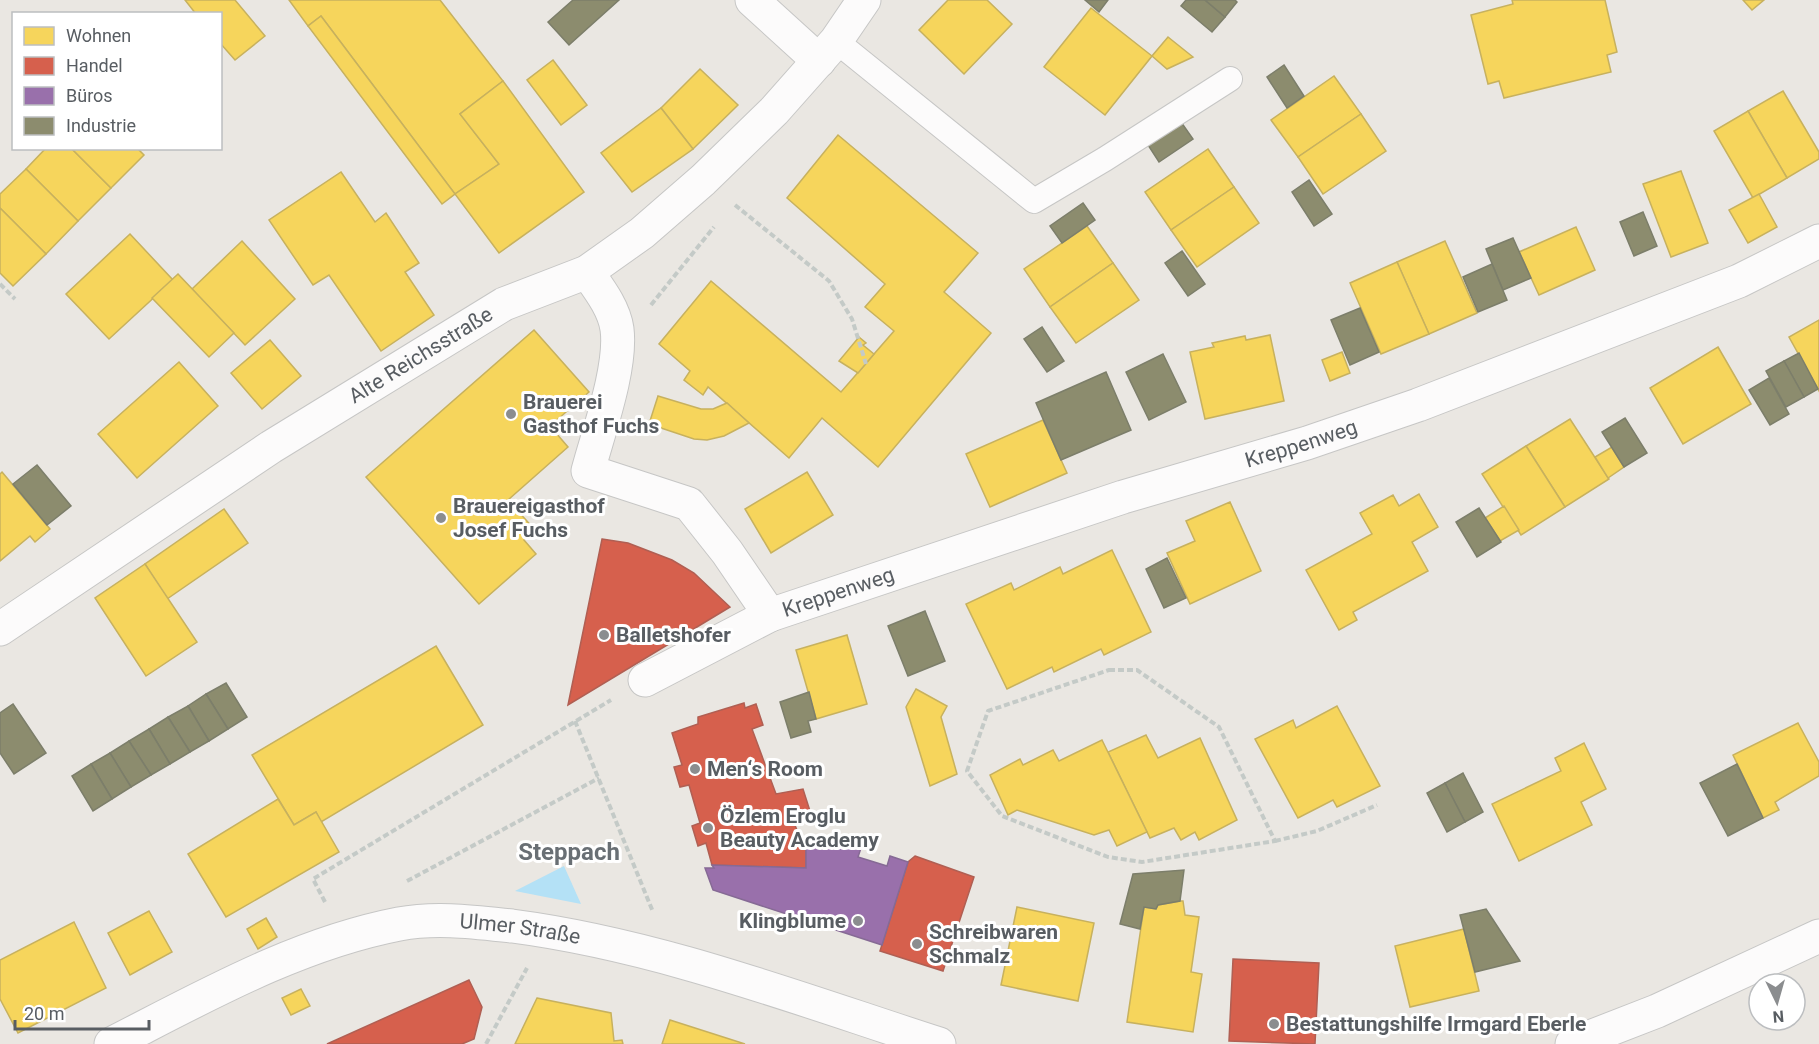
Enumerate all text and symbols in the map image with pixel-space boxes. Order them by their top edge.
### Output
legend [12,12,222,150]
text: Wohnen [66,25,131,46]
text: Handel [66,55,123,76]
text: Büros [66,85,113,106]
text: Industrie [66,115,136,136]
street label: Alte Reichsstraße [344,302,497,408]
place label: Brauerei Gasthof Fuchs [523,390,660,438]
marker: Brauerei Gasthof Fuchs [504,407,518,421]
street label: Kreppenweg [1242,415,1360,473]
place label: Brauereigasthof Josef Fuchs [453,494,605,542]
marker: Brauereigasthof Josef Fuchs [434,511,448,525]
street label: Kreppenweg [779,562,897,622]
place label: Balletshofer [616,623,731,647]
marker: Balletshofer [597,628,611,642]
place label: Men‘s Room [707,757,823,781]
marker: Men‘s Room [688,762,702,776]
place label: Özlem Eroglu Beauty Academy [720,804,879,852]
marker: Özlem Eroglu Beauty Academy [701,821,715,835]
district label: Steppach [518,838,620,866]
street label: Ulmer Straße [459,909,583,949]
place label: Klingblume [739,909,846,933]
marker: Klingblume [851,914,865,928]
place label: Schreibwaren Schmalz [929,920,1058,968]
marker: Schreibwaren Schmalz [910,937,924,951]
north arrow [1747,972,1807,1032]
scale bar [15,993,148,1031]
text: 20 m [24,1003,64,1024]
text: N [1772,1006,1785,1026]
place label: Bestattungshilfe Irmgard Eberle [1286,1012,1586,1036]
marker: Bestattungshilfe Irmgard Eberle [1267,1017,1281,1031]

